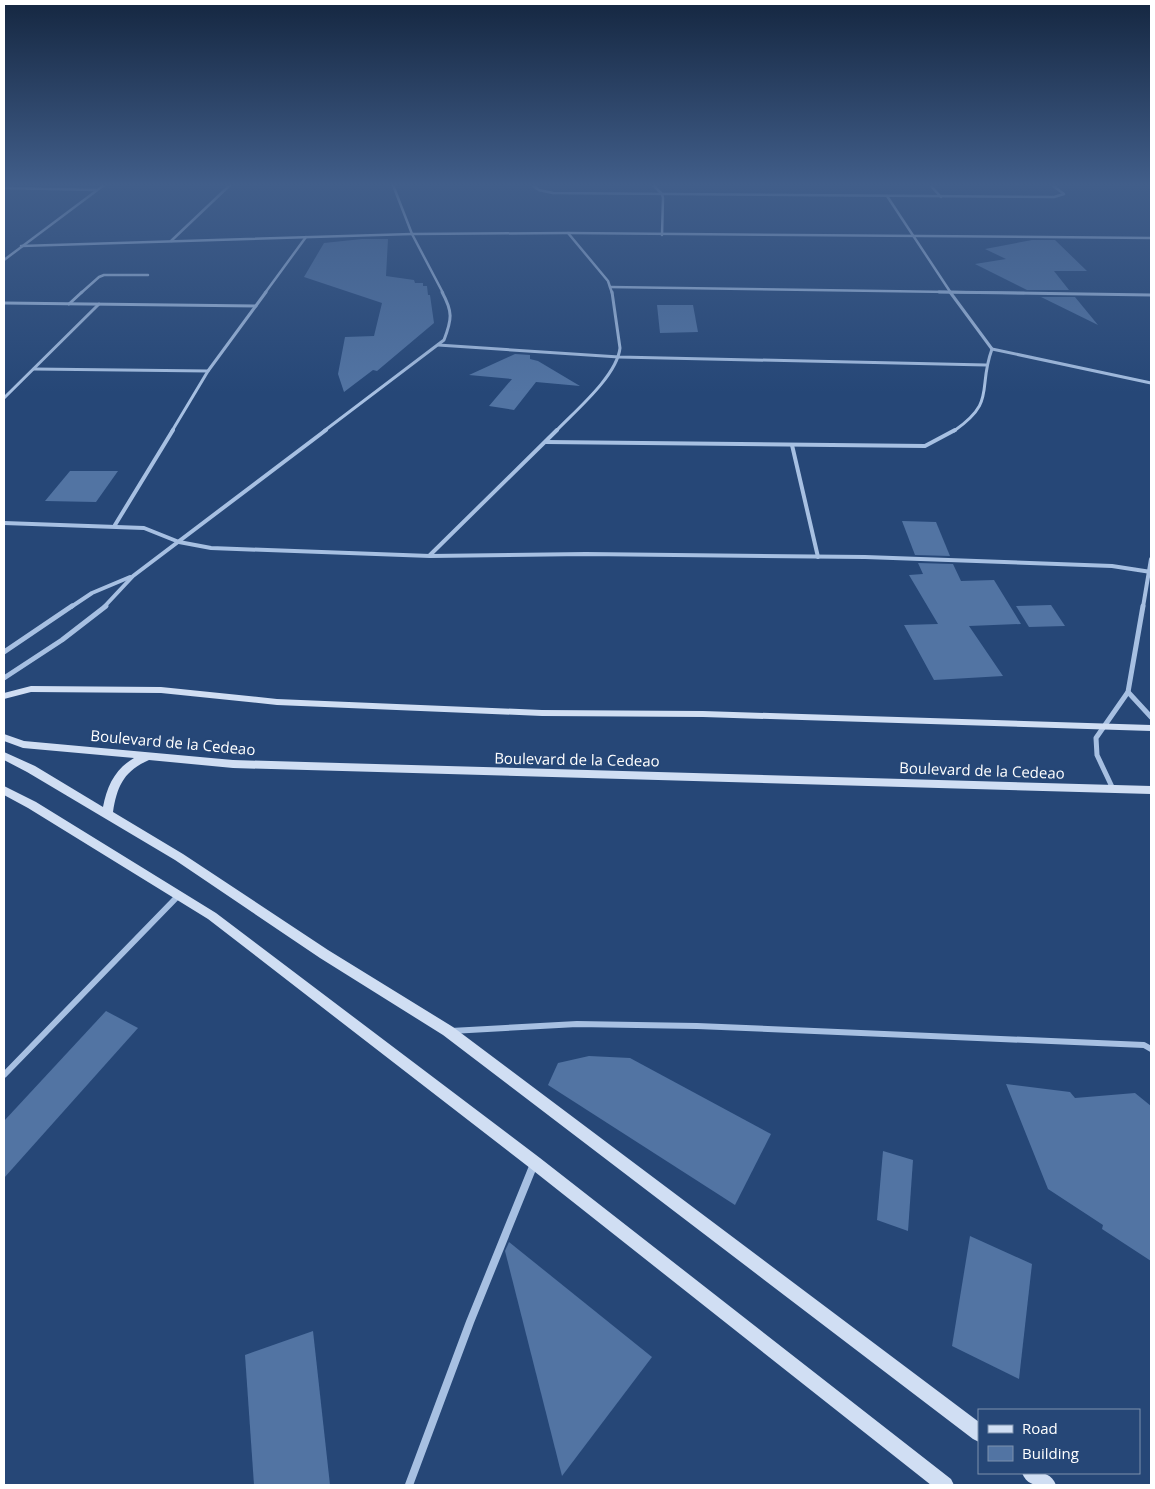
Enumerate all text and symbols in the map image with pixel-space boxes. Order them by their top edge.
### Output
street label: Boulevard de la Cedeao [90,725,256,759]
street label: Boulevard de la Cedeao [494,748,660,770]
street label: Boulevard de la Cedeao [899,757,1065,783]
legend [978,1409,1140,1474]
text: Road [1022,1418,1058,1438]
text: Building [1022,1443,1079,1463]

